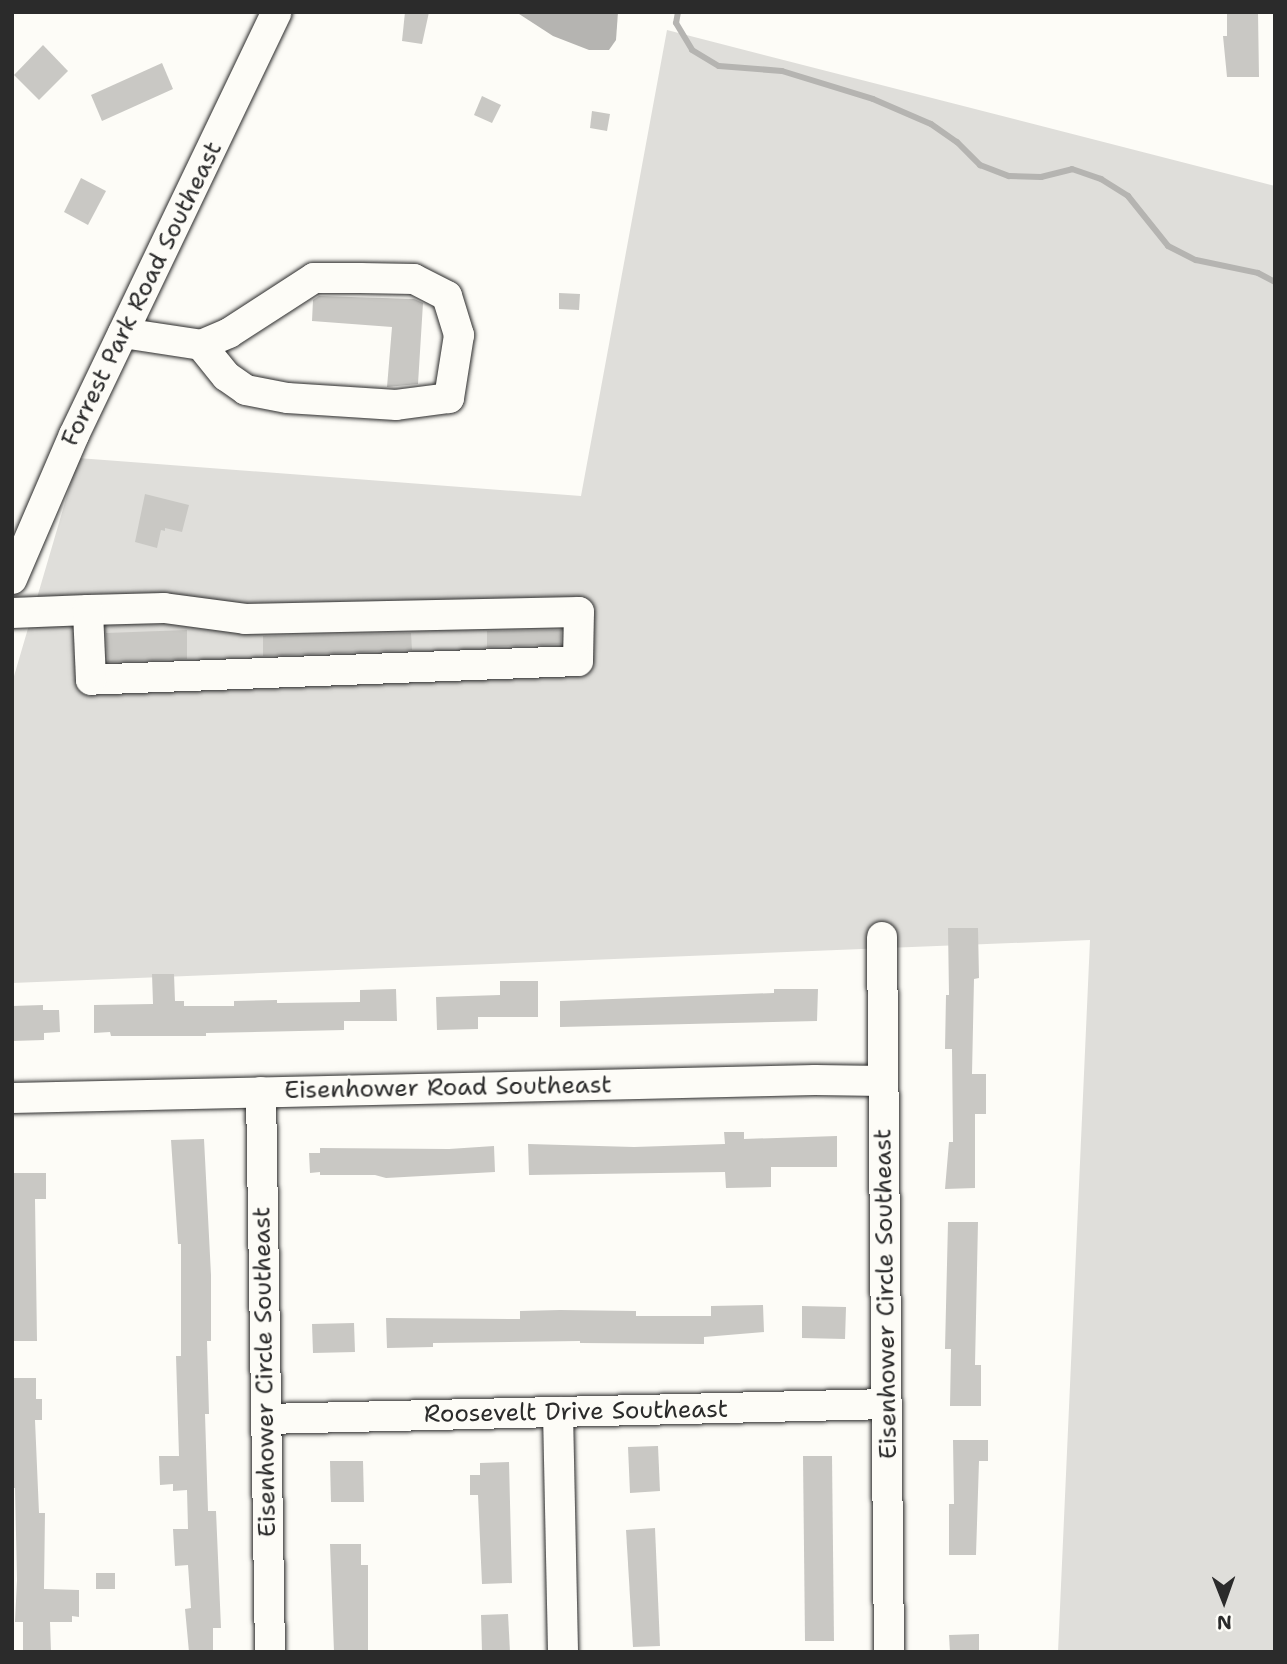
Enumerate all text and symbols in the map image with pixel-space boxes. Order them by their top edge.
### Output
street label: Forrest Park Road Southeast [56,137,228,451]
street label: Eisenhower Road Southeast [284,1071,612,1105]
street label: Eisenhower Circle Southeast [869,1129,903,1459]
street label: Eisenhower Circle Southeast [248,1207,282,1537]
street label: Roosevelt Drive Southeast [424,1395,728,1429]
north arrow [1189,1566,1259,1636]
text: N [1217,1610,1232,1635]

